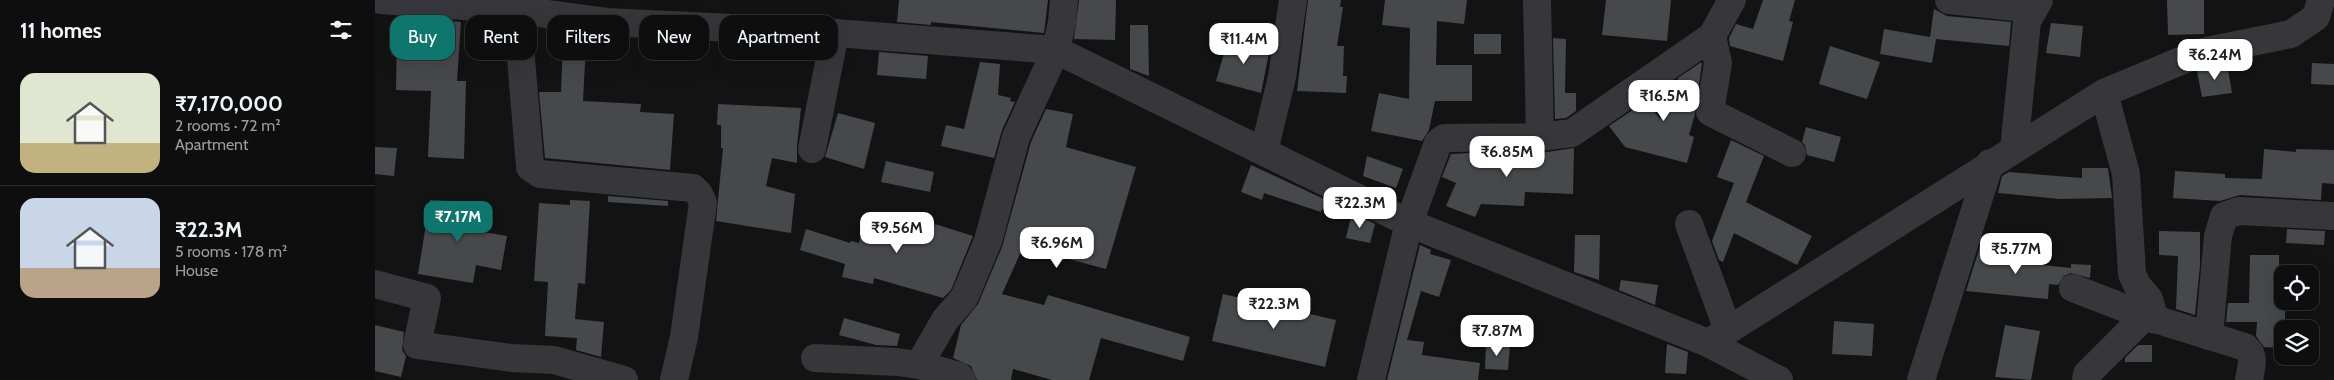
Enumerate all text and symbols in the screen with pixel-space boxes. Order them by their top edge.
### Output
chip: Buy [390,15,455,60]
chip: Rent [465,15,537,60]
chip: Filters [547,15,629,60]
chip: New [639,15,709,60]
chip: Apartment [719,15,838,60]
icon: filters [327,16,355,44]
text: 11 homes [20,18,102,43]
pin: ₹11.4M [1203,22,1285,65]
text: ₹11.4M [1220,29,1268,48]
pin: ₹6.24M [2174,38,2256,81]
text: ₹6.24M [2189,45,2242,64]
pin: ₹16.5M [1623,80,1705,122]
text: ₹16.5M [1639,86,1689,105]
text: ₹7,170,000 [175,91,283,116]
icon: home [60,93,120,153]
text: 2 rooms · 72 m² [175,116,280,135]
text: Apartment [175,135,248,154]
pin: ₹6.85M [1466,136,1548,178]
text: ₹6.85M [1481,142,1533,161]
pin: ₹22.3M [1319,186,1401,229]
text: ₹22.3M [1334,193,1386,212]
pin: ₹7.17M [417,200,499,243]
text: ₹7.17M [435,207,481,226]
pin: ₹9.56M [856,212,938,254]
text: ₹22.3M [175,217,242,242]
icon: home [60,218,120,278]
text: ₹9.56M [871,218,923,237]
pin: ₹6.96M [1016,226,1098,269]
pin: ₹5.77M [1975,232,2057,275]
text: ₹6.96M [1031,233,1083,252]
text: ₹5.77M [1991,239,2041,258]
text: 5 rooms · 178 m² [175,242,287,261]
text: House [175,261,218,280]
map controls [2274,265,2319,365]
button: locate [2274,265,2319,310]
pin: ₹22.3M [1233,288,1315,330]
text: ₹22.3M [1248,294,1300,313]
pin: ₹7.87M [1456,314,1538,357]
button: layers [2274,320,2319,365]
text: ₹7.87M [1472,321,1522,340]

